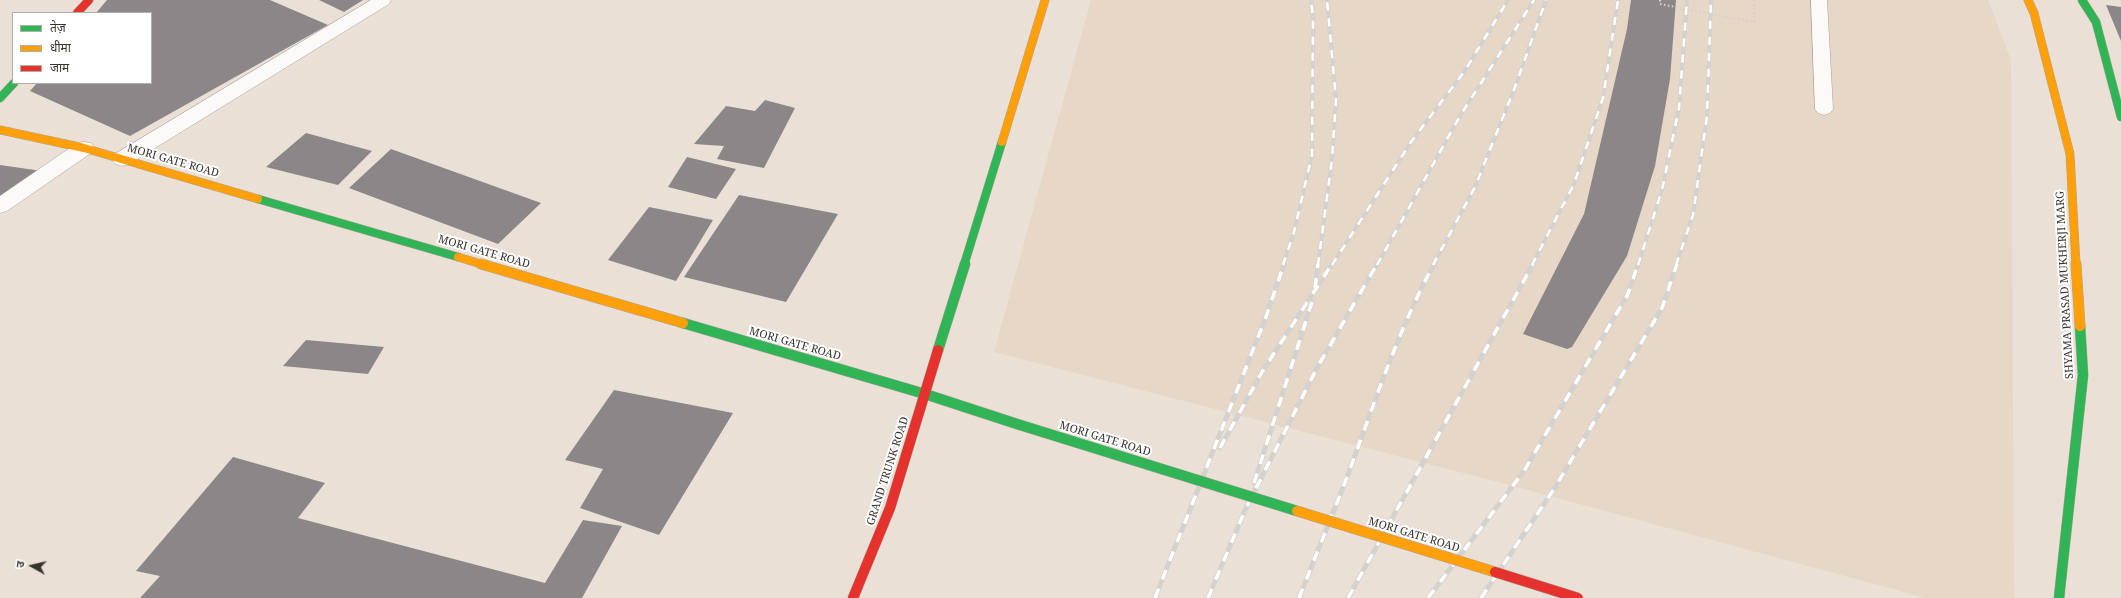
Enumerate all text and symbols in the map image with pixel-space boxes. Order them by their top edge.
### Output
legend [12,12,152,84]
text: तेज़ [50,19,66,36]
text: धीमा [50,39,71,56]
text: जाम [50,59,69,76]
street label: MORI GATE ROAD [126,142,220,180]
street label: SHYAMA PRASAD MUKHERJI MARG [2053,191,2077,379]
street label: MORI GATE ROAD [437,233,531,271]
street label: MORI GATE ROAD [748,325,842,363]
street label: GRAND TRUNK ROAD [864,415,912,527]
street label: MORI GATE ROAD [1058,419,1152,459]
street label: MORI GATE ROAD [1367,515,1461,555]
north arrow [12,546,52,586]
text: उ [12,560,27,568]

